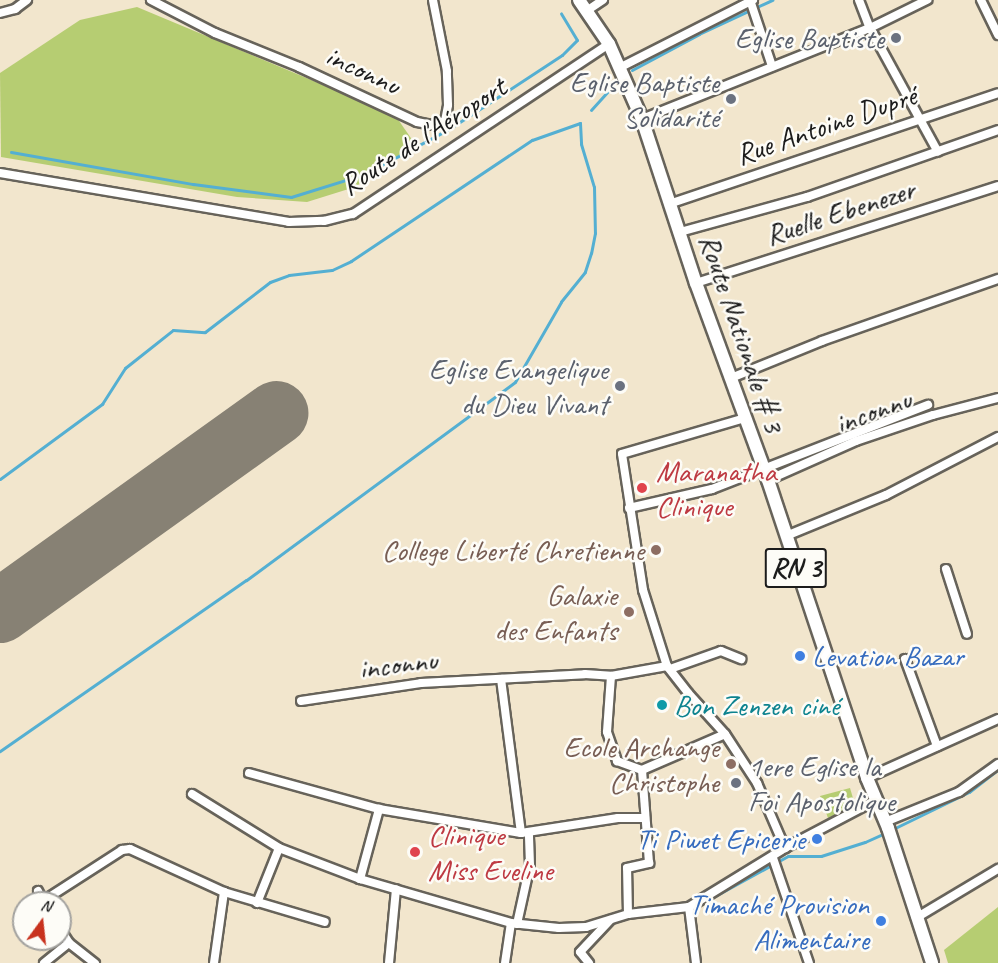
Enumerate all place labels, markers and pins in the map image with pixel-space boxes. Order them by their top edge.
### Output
place label: Eglise Baptiste [734,20,884,56]
marker: Eglise Baptiste [889,31,903,45]
place label: Eglise Baptiste Solidarité [569,64,719,134]
marker: Eglise Baptiste Solidarité [724,92,738,106]
place label: Eglise Evangelique du Dieu Vivant [429,351,608,422]
marker: Eglise Evangelique du Dieu Vivant [613,379,627,393]
place label: Maranatha Clinique [656,453,776,524]
marker: Maranatha Clinique [633,479,651,497]
place label: College Liberté Chretienne [382,532,644,568]
marker: College Liberté Chretienne [649,543,663,557]
place label: Galaxie des Enfants [493,577,617,648]
marker: Galaxie des Enfants [622,605,636,619]
place label: Levation Bazar [812,638,964,674]
marker: Levation Bazar [793,649,807,663]
place label: Bon Zenzen ciné [674,687,838,723]
marker: Bon Zenzen ciné [655,698,669,712]
place label: Ecole Archange Christophe [563,729,719,800]
place label: 1ere Eglise la Foi Apostolique [748,748,895,819]
marker: Ecole Archange Christophe [724,757,738,771]
marker: 1ere Eglise la Foi Apostolique [729,776,743,790]
place label: Clinique Miss Eveline [428,817,552,888]
place label: Ti Piwet Epicerie [637,821,805,857]
marker: Ti Piwet Epicerie [810,832,824,846]
marker: Clinique Miss Eveline [406,843,424,861]
place label: Timaché Provision Alimentaire [689,886,869,956]
marker: Timaché Provision Alimentaire [874,914,888,928]

